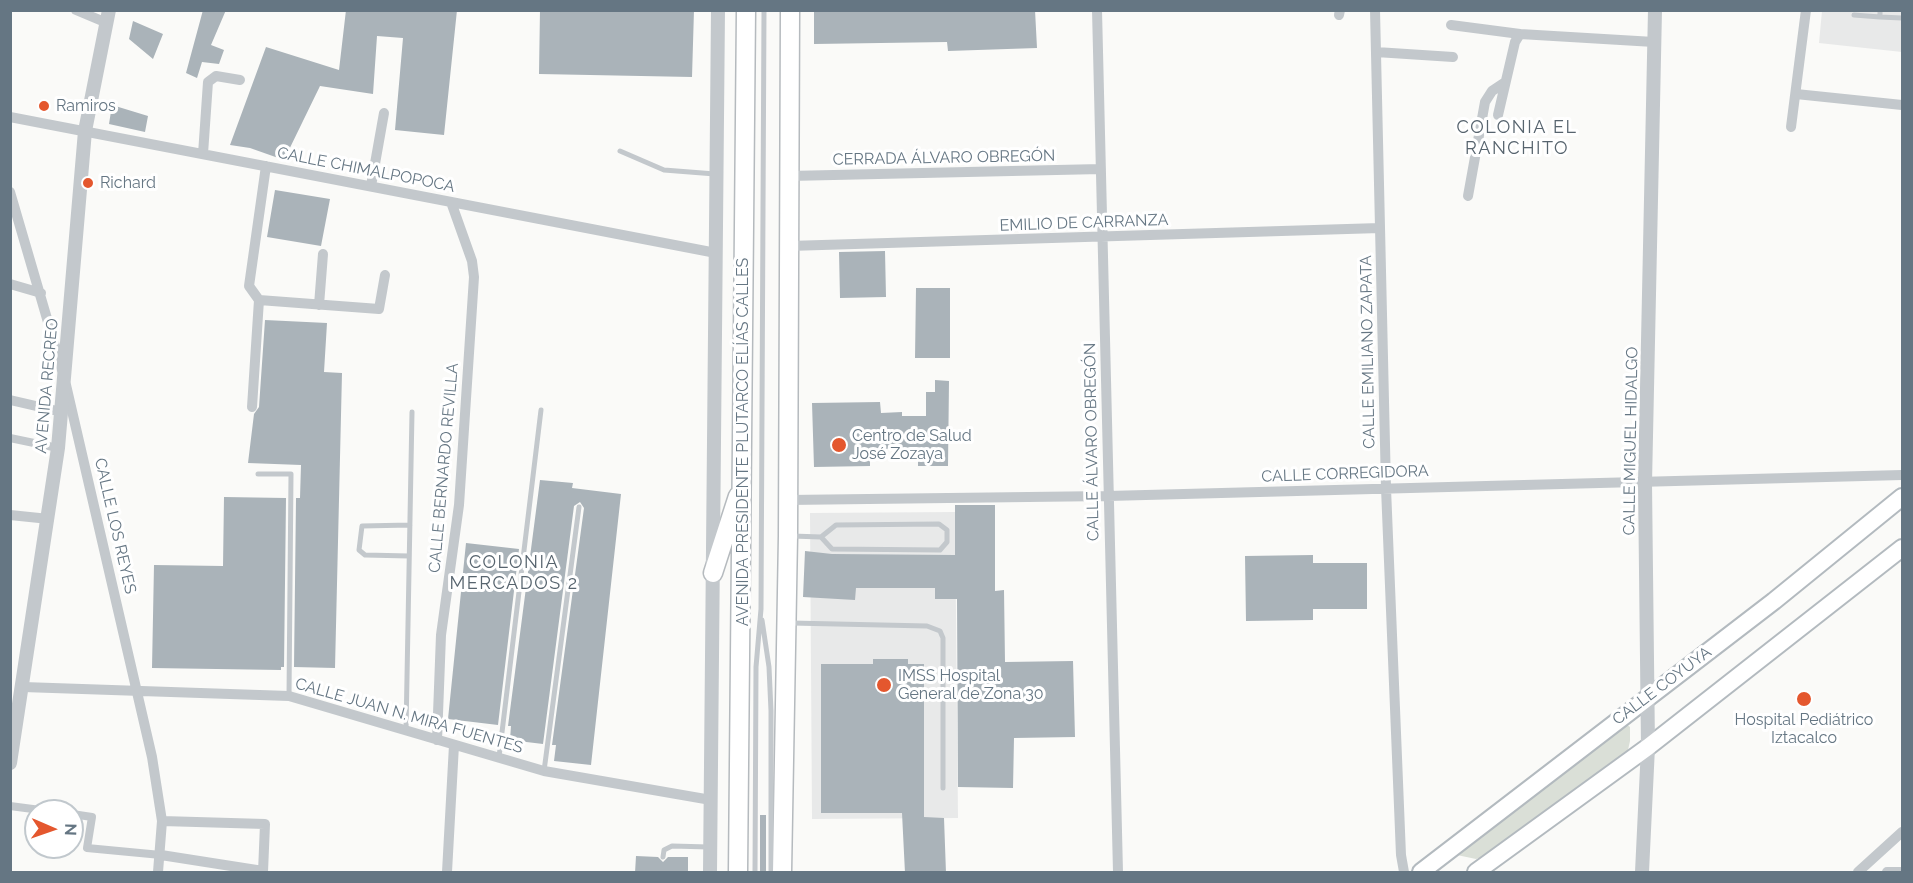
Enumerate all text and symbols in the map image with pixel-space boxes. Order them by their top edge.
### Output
place label: Ramiros [56,96,116,116]
marker: Ramiros [37,99,51,113]
district label: COLONIA EL RANCHITO [1457,117,1577,160]
street label: CALLE CHIMALPOPOCA [276,143,456,197]
street label: CERRADA ÁLVARO OBREGÓN [833,146,1055,170]
place label: Richard [100,173,156,193]
marker: Richard [81,176,95,190]
street label: EMILIO DE CARRANZA [999,210,1169,236]
street label: CALLE EMILIANO ZAPATA [1357,255,1379,449]
street label: AVENIDA PRESIDENTE PLUTARCO ELÍAS CALLES [733,258,753,626]
street label: AVENIDA RECREO [32,318,62,454]
street label: CALLE ÁLVARO OBREGÓN [1081,343,1103,541]
street label: CALLE MIGUEL HIDALGO [1620,346,1642,536]
street label: CALLE BERNARDO REVILLA [425,362,463,574]
place label: Centro de Salud José Zozaya [852,426,972,464]
marker: Centro de Salud José Zozaya [830,436,848,454]
street label: CALLE LOS REYES [90,456,140,596]
street label: CALLE CORREGIDORA [1261,461,1429,487]
district label: COLONIA MERCADOS 2 [449,552,579,594]
street label: CALLE COYUYA [1609,643,1715,729]
place label: IMSS Hospital General de Zona 30 [898,666,1044,704]
street label: CALLE JUAN N. MIRA FUENTES [293,674,525,758]
marker: IMSS Hospital General de Zona 30 [875,676,893,694]
marker: Hospital Pediátrico Iztacalco [1795,690,1813,708]
place label: Hospital Pediátrico Iztacalco [1735,710,1873,748]
north arrow [24,799,84,859]
text: N [61,823,80,836]

